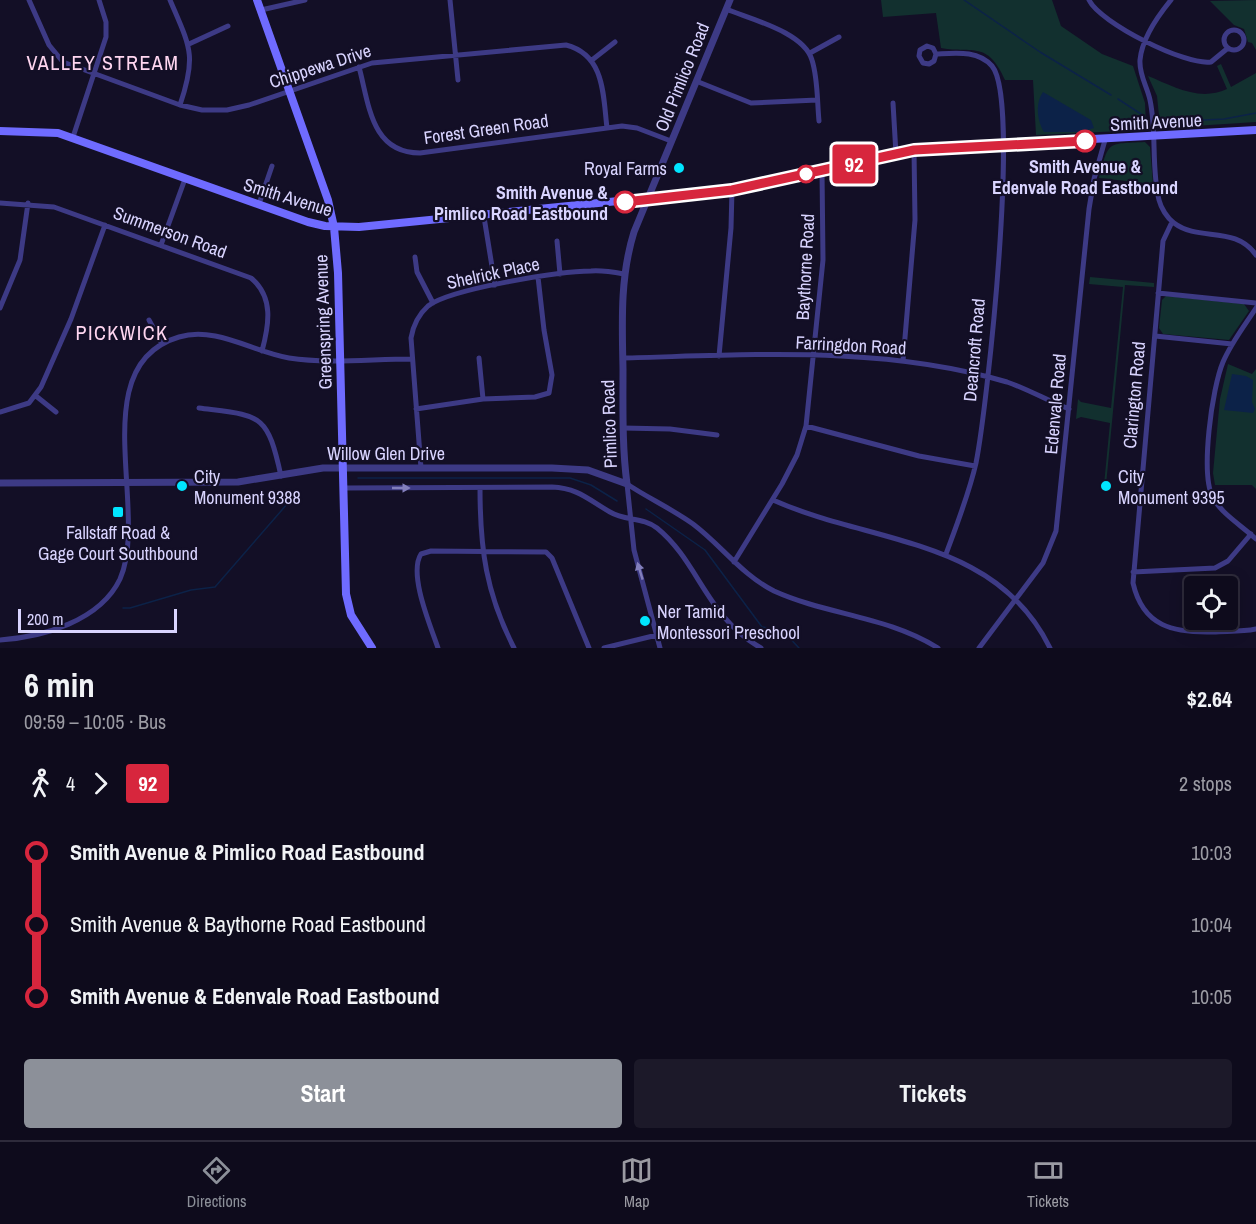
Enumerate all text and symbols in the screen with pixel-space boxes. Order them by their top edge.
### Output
street label: Old Pimlico Road [649,19,715,135]
street label: Chippewa Drive [266,38,374,94]
district label: VALLEY STREAM [27,49,179,76]
street label: Smith Avenue [1110,107,1202,137]
street label: Forest Green Road [422,108,550,150]
marker: Smith Avenue & Edenvale Road Eastbound [1074,130,1096,152]
line badge: 92 [827,144,881,184]
text: 92 [844,150,864,179]
place label: Smith Avenue & Edenvale Road Eastbound [992,154,1178,200]
place label: Royal Farms [584,156,667,181]
marker: Royal Farms [672,161,686,175]
unlabelled marker [797,165,815,183]
street label: Smith Avenue [241,172,335,222]
place label: Smith Avenue & Pimlico Road Eastbound [434,180,608,226]
marker: Smith Avenue & Pimlico Road Eastbound [614,191,636,213]
street label: Summerson Road [110,200,230,264]
street label: Baythorne Road [790,213,820,321]
street label: Shelrick Place [444,251,542,295]
street label: Greenspring Avenue [308,254,338,390]
street label: Deancroft Road [957,297,991,403]
district label: PICKWICK [75,319,169,346]
street label: Farringdon Road [795,330,907,360]
street label: Clarington Road [1117,340,1151,450]
street label: Edenvale Road [1038,353,1072,455]
street label: Pimlico Road [595,379,623,469]
street label: Willow Glen Drive [327,441,445,466]
place label: City Monument 9388 [194,464,301,510]
place label: City Monument 9395 [1118,464,1225,510]
marker: City Monument 9388 [175,479,189,493]
marker: City Monument 9395 [1099,479,1113,493]
one-way arrow [392,483,411,493]
marker: Fallstaff Road & Gage Court Southbound [111,505,125,519]
place label: Fallstaff Road & Gage Court Southbound [38,520,198,566]
one-way arrow [635,562,644,580]
map controls [1184,576,1238,630]
button: locate [1184,576,1238,630]
place label: Ner Tamid Montessori Preschool [657,599,800,645]
scale bar [18,606,177,634]
text: 200 m [27,608,63,630]
marker: Ner Tamid Montessori Preschool [638,614,652,628]
text: 6 min [24,663,95,707]
text: $2.64 [1187,684,1232,714]
text: 09:59 – 10:05 · Bus [24,708,166,735]
icon: walk [24,767,57,800]
icon: forward [84,767,117,800]
text: 92 [138,769,157,798]
text: 4 [66,770,75,797]
text: 2 stops [1179,770,1232,797]
text: Smith Avenue & Pimlico Road Eastbound [70,837,425,867]
text: 10:03 [1191,839,1232,866]
text: Smith Avenue & Baythorne Road Eastbound [70,909,426,939]
text: 10:04 [1191,911,1232,938]
text: Smith Avenue & Edenvale Road Eastbound [70,981,440,1011]
text: 10:05 [1191,983,1232,1010]
button: Start [24,1059,622,1128]
button: Tickets [634,1059,1232,1128]
tab: Directions [187,1154,247,1212]
tab: Map [620,1154,653,1212]
tab: Tickets [1027,1154,1069,1212]

